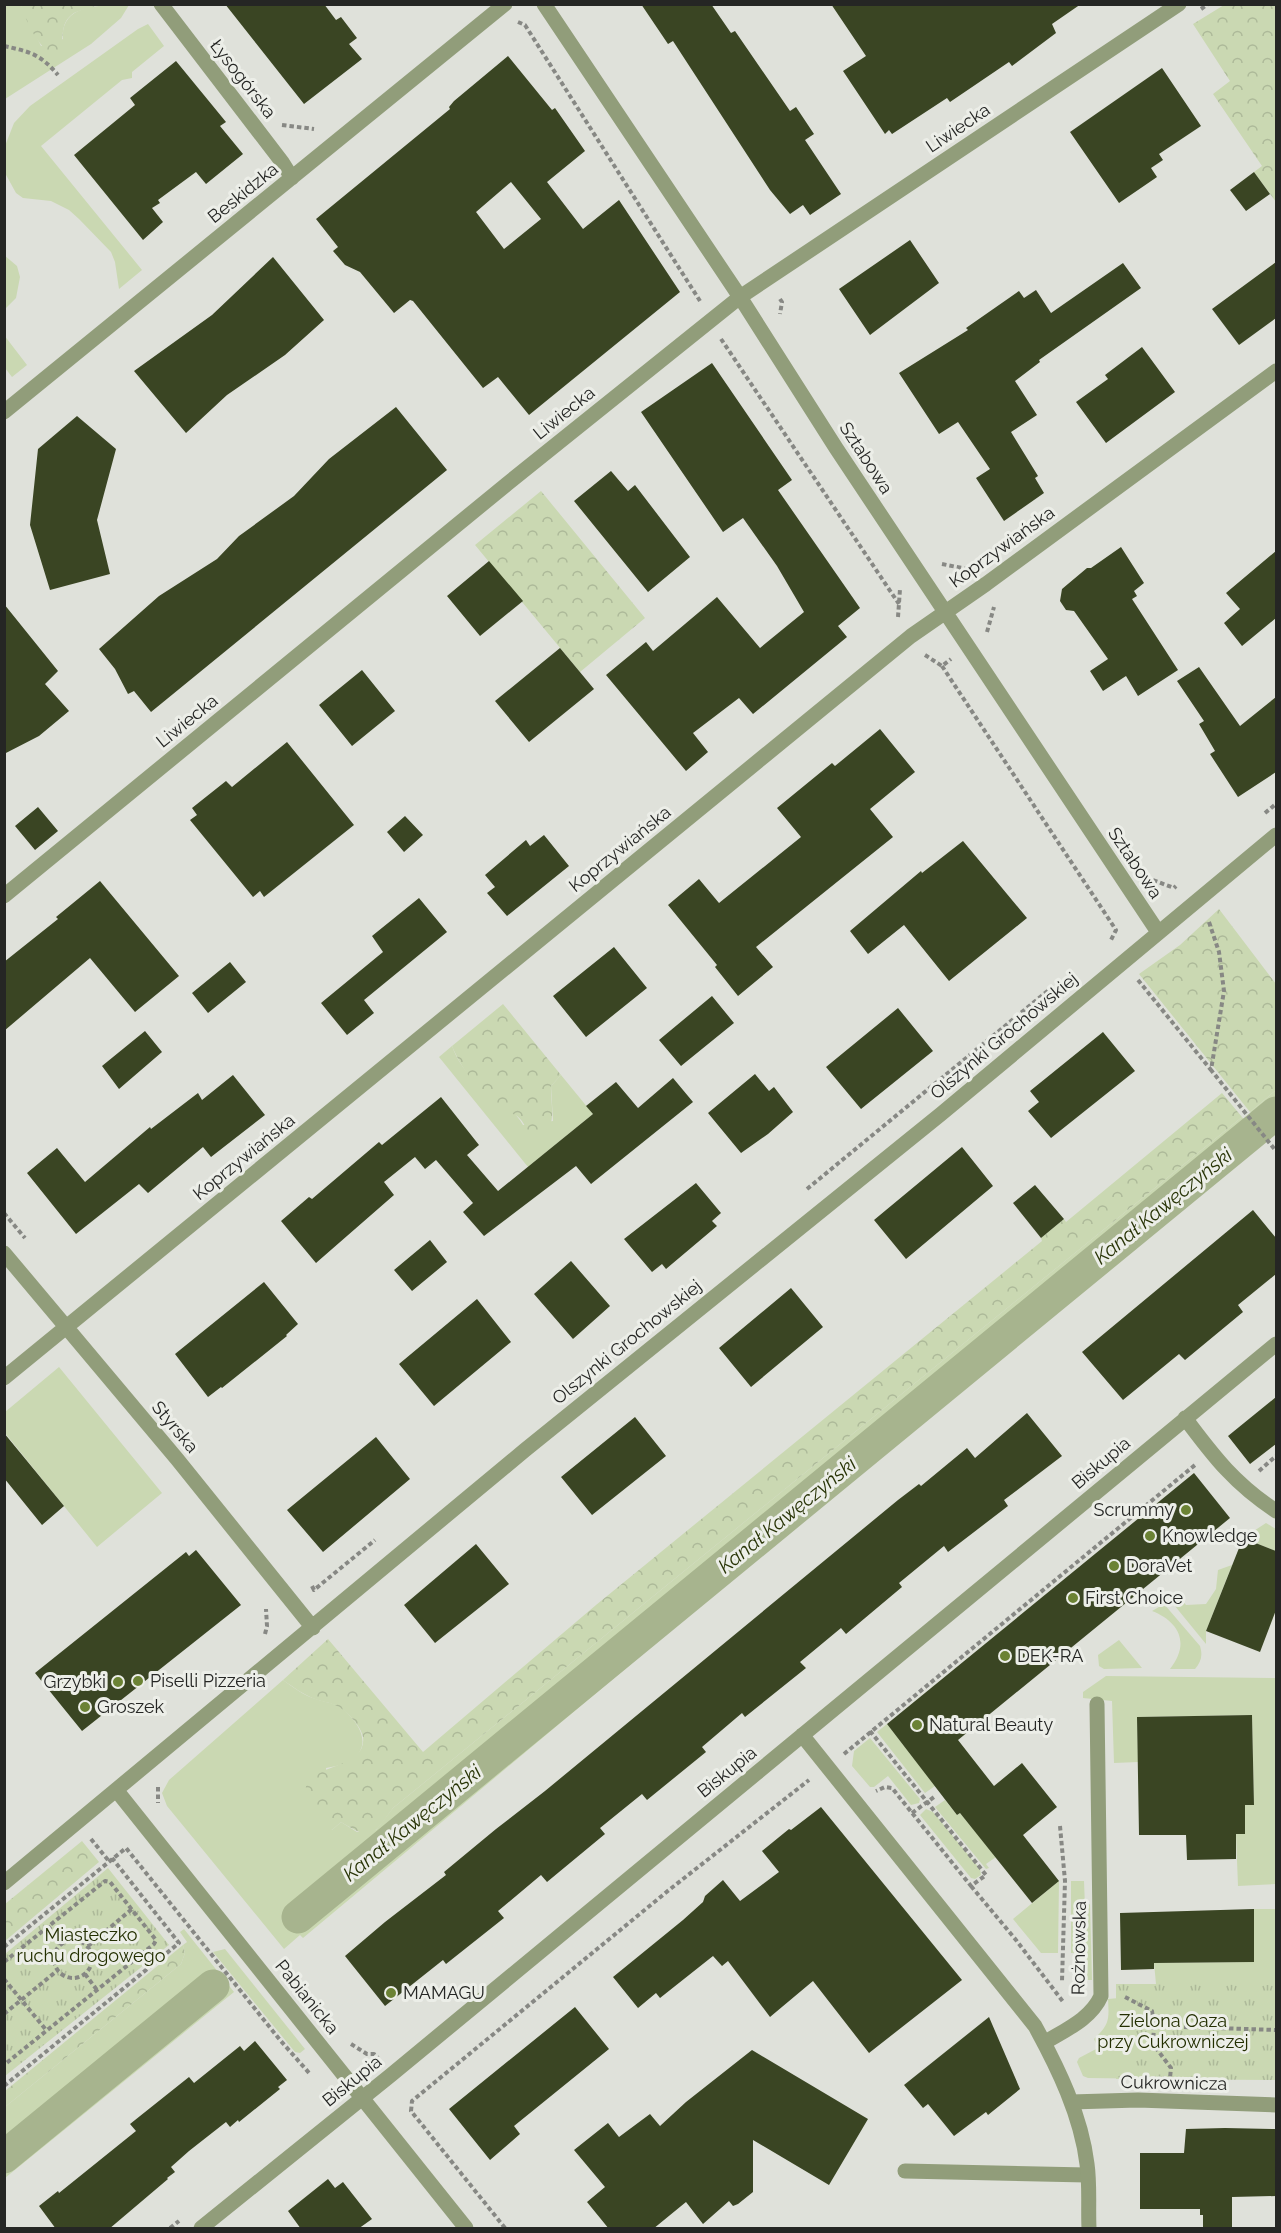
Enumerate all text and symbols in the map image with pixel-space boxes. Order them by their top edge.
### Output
street label: Łysogórska [206,35,281,122]
street label: Liwiecka [922,99,994,157]
street label: Beskidzka [203,158,282,227]
street label: Liwiecka [529,382,599,444]
street label: Sztabowa [835,418,897,498]
street label: Koprzywiańska [945,501,1058,592]
street label: Liwiecka [152,690,222,752]
street label: Koprzywiańska [565,801,675,896]
street label: Sztabowa [1104,823,1167,902]
street label: Olszynki Grochowskiej [926,968,1082,1103]
street label: Koprzywiańska [189,1109,299,1204]
water label: Kanał Kawęczyński [1089,1142,1238,1269]
street label: Olszynki Grochowskiej [548,1275,706,1408]
street label: Styrska [148,1397,203,1457]
street label: Biskupia [1067,1432,1134,1493]
water label: Kanał Kawęczyński [713,1451,862,1578]
place label: Scrummy [1094,1499,1174,1520]
marker: Scrummy [1179,1503,1193,1517]
place label: Knowledge [1162,1525,1258,1546]
marker: Knowledge [1143,1529,1157,1543]
place label: DoraVet [1126,1555,1192,1576]
marker: DoraVet [1107,1559,1121,1573]
place label: First Choice [1085,1587,1183,1608]
marker: First Choice [1066,1591,1080,1605]
place label: DEK-RA [1017,1645,1084,1666]
marker: DEK-RA [998,1649,1012,1663]
place label: Piselli Pizzeria [150,1670,266,1691]
place label: Grzybki [44,1671,106,1692]
marker: Piselli Pizzeria [131,1674,145,1688]
marker: Grzybki [111,1675,125,1689]
place label: Groszek [97,1696,165,1717]
marker: Groszek [78,1700,92,1714]
place label: Natural Beauty [929,1714,1053,1735]
marker: Natural Beauty [910,1718,924,1732]
street label: Biskupia [693,1742,760,1802]
water label: Kanał Kawęczyński [338,1759,487,1886]
street label: Rożnowska [1067,1901,1090,1995]
park label: Miasteczko ruchu drogowego [17,1924,166,1966]
street label: Pabianicka [271,1955,344,2038]
place label: MAMAGU [403,1982,485,2003]
marker: MAMAGU [384,1986,398,2000]
park label: Zielona Oaza przy Cukrowniczej [1097,2010,1249,2052]
street label: Biskupia [318,2051,385,2111]
street label: Cukrownicza [1121,2071,1227,2094]

